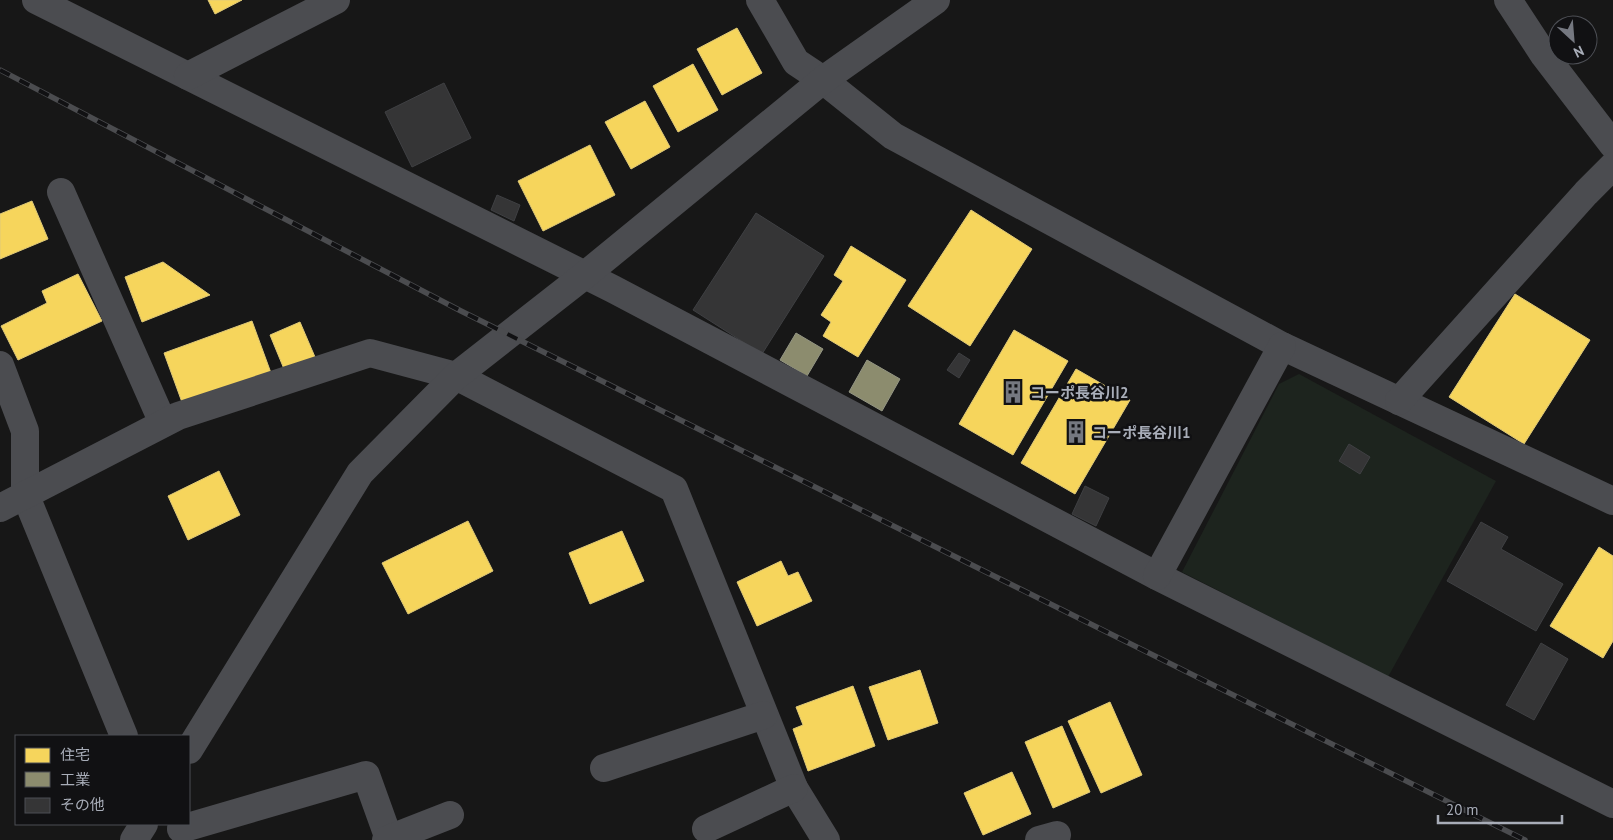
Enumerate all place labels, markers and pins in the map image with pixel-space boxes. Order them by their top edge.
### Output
building icon: コーポ長谷川2 [1000,379,1026,405]
place label: コーポ長谷川2 [1030,383,1129,402]
building icon: コーポ長谷川1 [1063,419,1089,445]
place label: コーポ長谷川1 [1092,423,1191,442]

